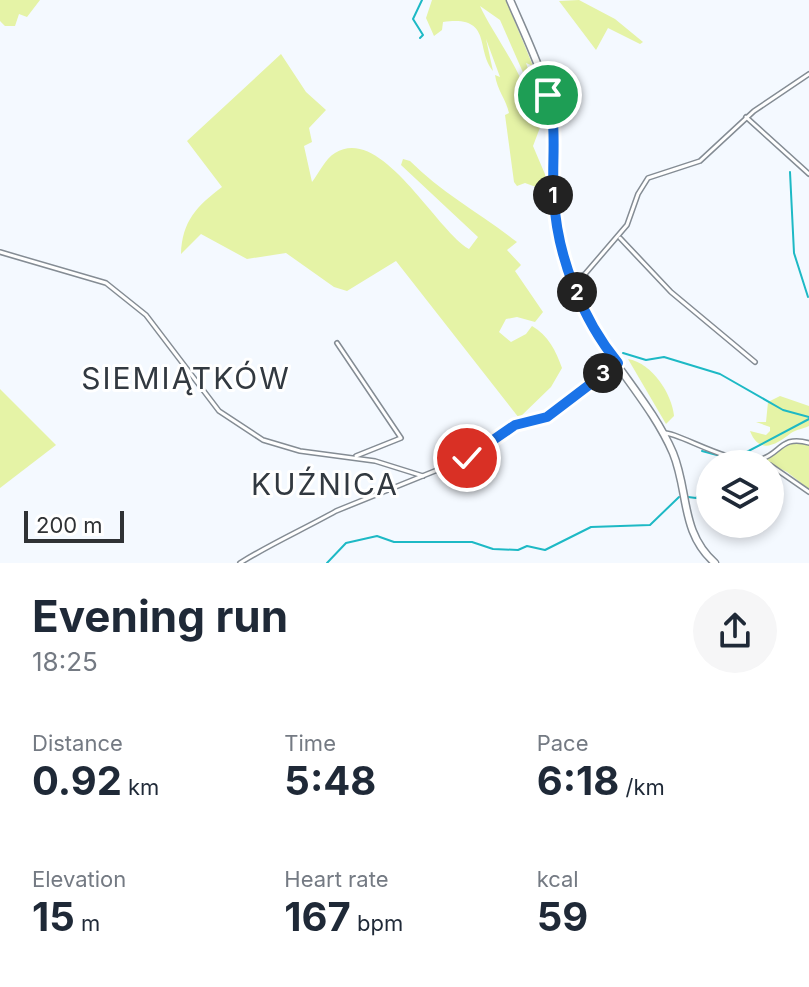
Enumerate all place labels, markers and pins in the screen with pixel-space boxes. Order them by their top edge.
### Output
pin [514,61,582,129]
pin: 1 [533,175,573,215]
pin: 2 [557,272,597,312]
pin: 3 [583,353,623,393]
pin [433,424,501,492]

